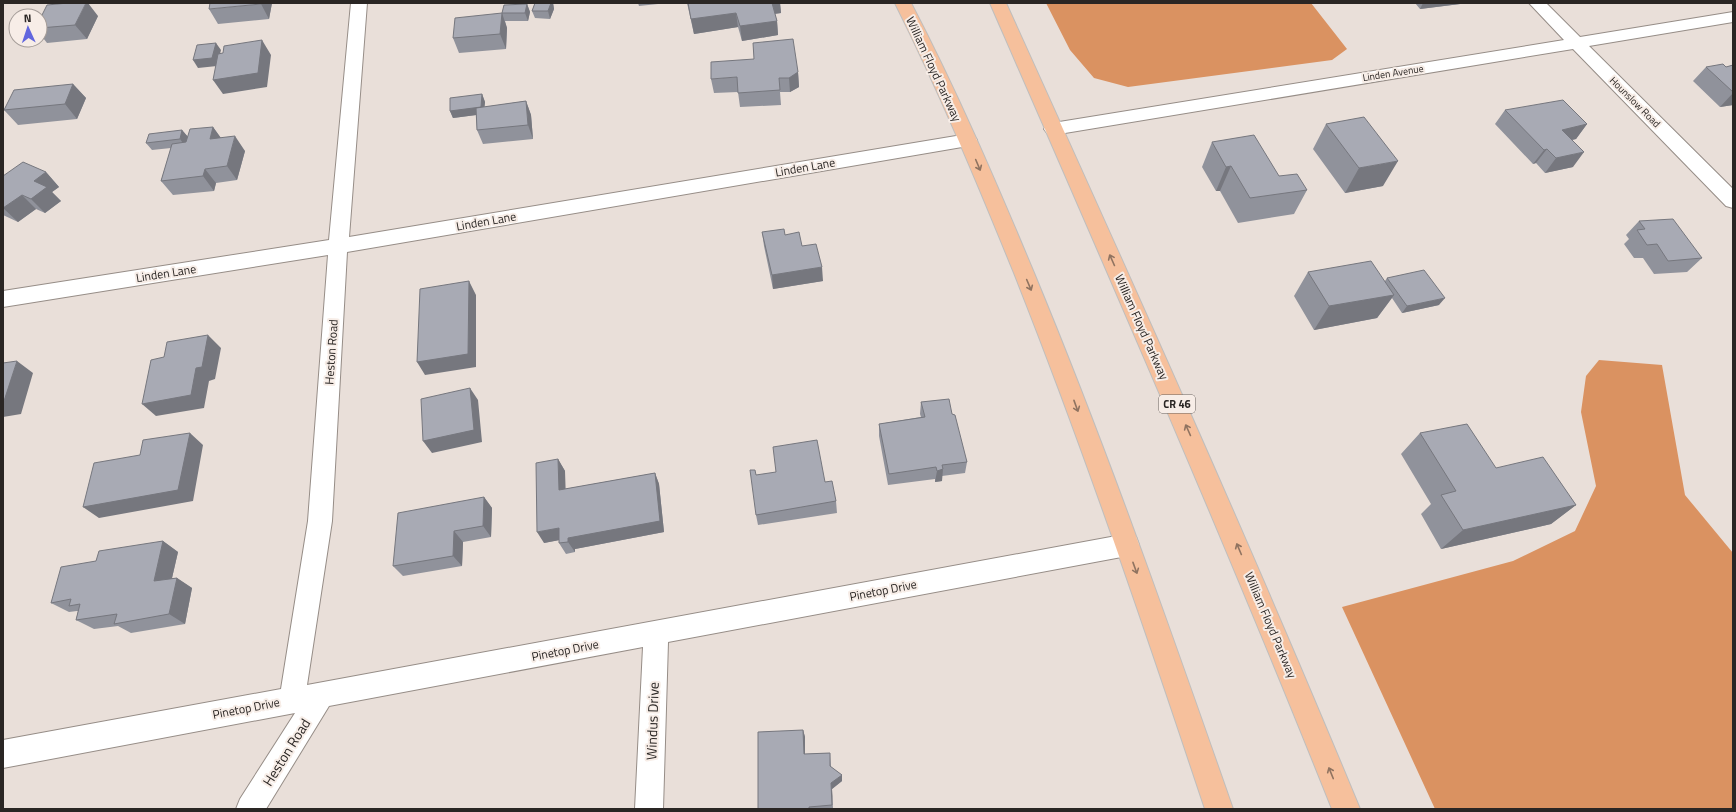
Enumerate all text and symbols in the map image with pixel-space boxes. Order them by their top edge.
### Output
north arrow [8,8,48,48]
text: N [23,10,32,26]
street label: William Floyd Parkway [901,13,967,125]
street label: Linden Avenue [1361,61,1425,85]
street label: Hounslow Road [1606,73,1664,131]
street label: Linden Lane [774,152,836,182]
one-way arrow [975,159,983,171]
street label: Linden Lane [455,206,517,236]
one-way arrow [1108,254,1115,266]
street label: Linden Lane [135,259,197,287]
street label: William Floyd Parkway [1110,271,1174,383]
one-way arrow [1025,279,1033,291]
street label: Heston Road [319,319,343,385]
road number: CR 46 [1159,395,1195,413]
one-way arrow [1073,400,1081,412]
one-way arrow [1184,424,1191,436]
one-way arrow [1235,544,1242,556]
one-way arrow [1131,562,1139,574]
street label: William Floyd Parkway [1240,569,1302,681]
street label: Pinetop Drive [848,574,918,606]
street label: Pinetop Drive [530,634,600,666]
street label: Windus Drive [640,682,664,760]
street label: Pinetop Drive [211,692,281,724]
street label: Heston Road [257,714,315,790]
one-way arrow [1327,767,1335,779]

